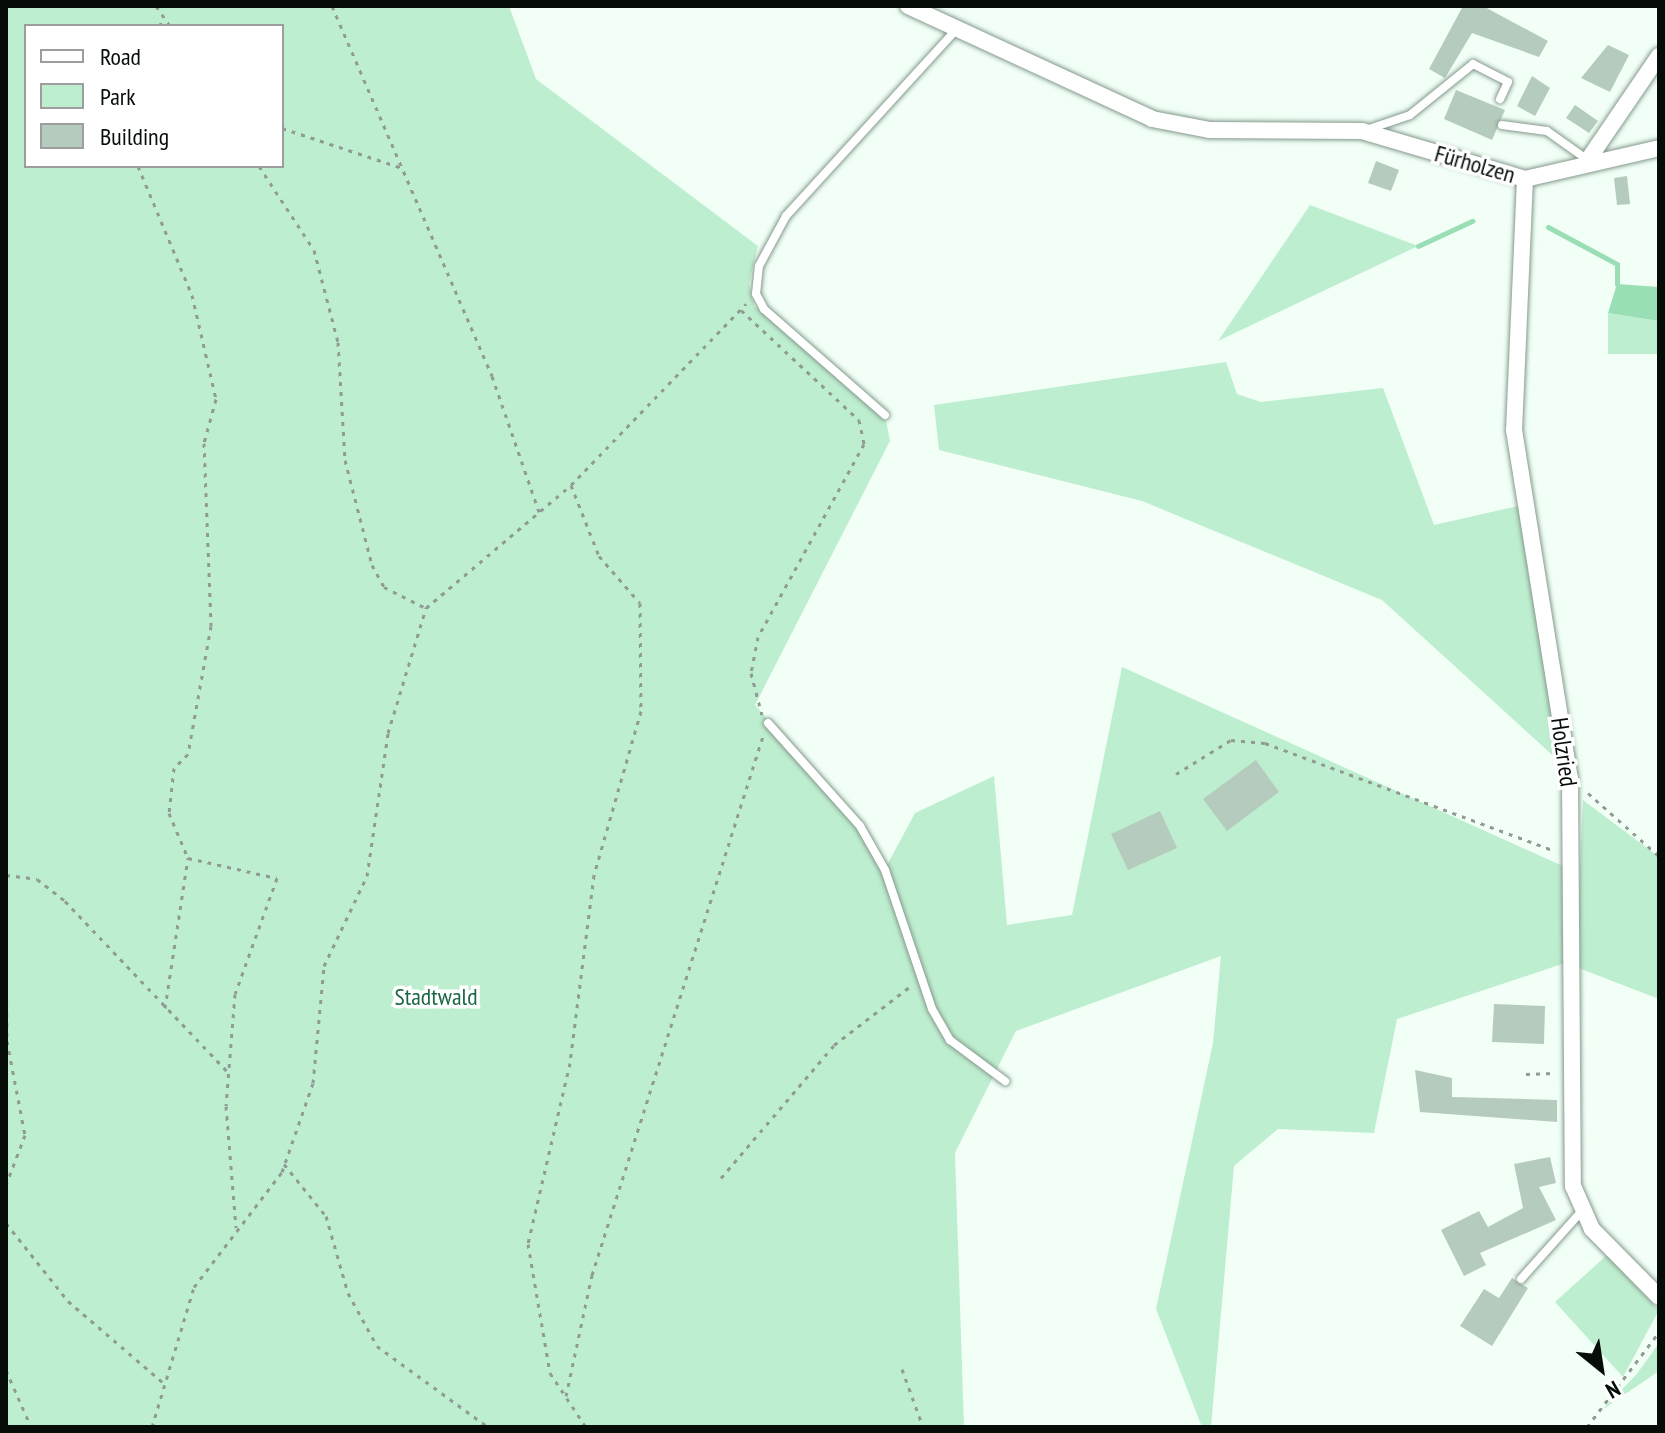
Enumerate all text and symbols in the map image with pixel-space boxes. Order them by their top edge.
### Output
legend [24,24,284,168]
text: Road [100,41,141,72]
text: Park [100,81,136,112]
text: Building [100,121,169,152]
street label: Fürholzen [1432,139,1518,189]
street label: Holzried [1545,716,1583,788]
park label: Stadtwald [394,983,478,1011]
north arrow [1561,1329,1641,1409]
text: N [1601,1375,1625,1405]

